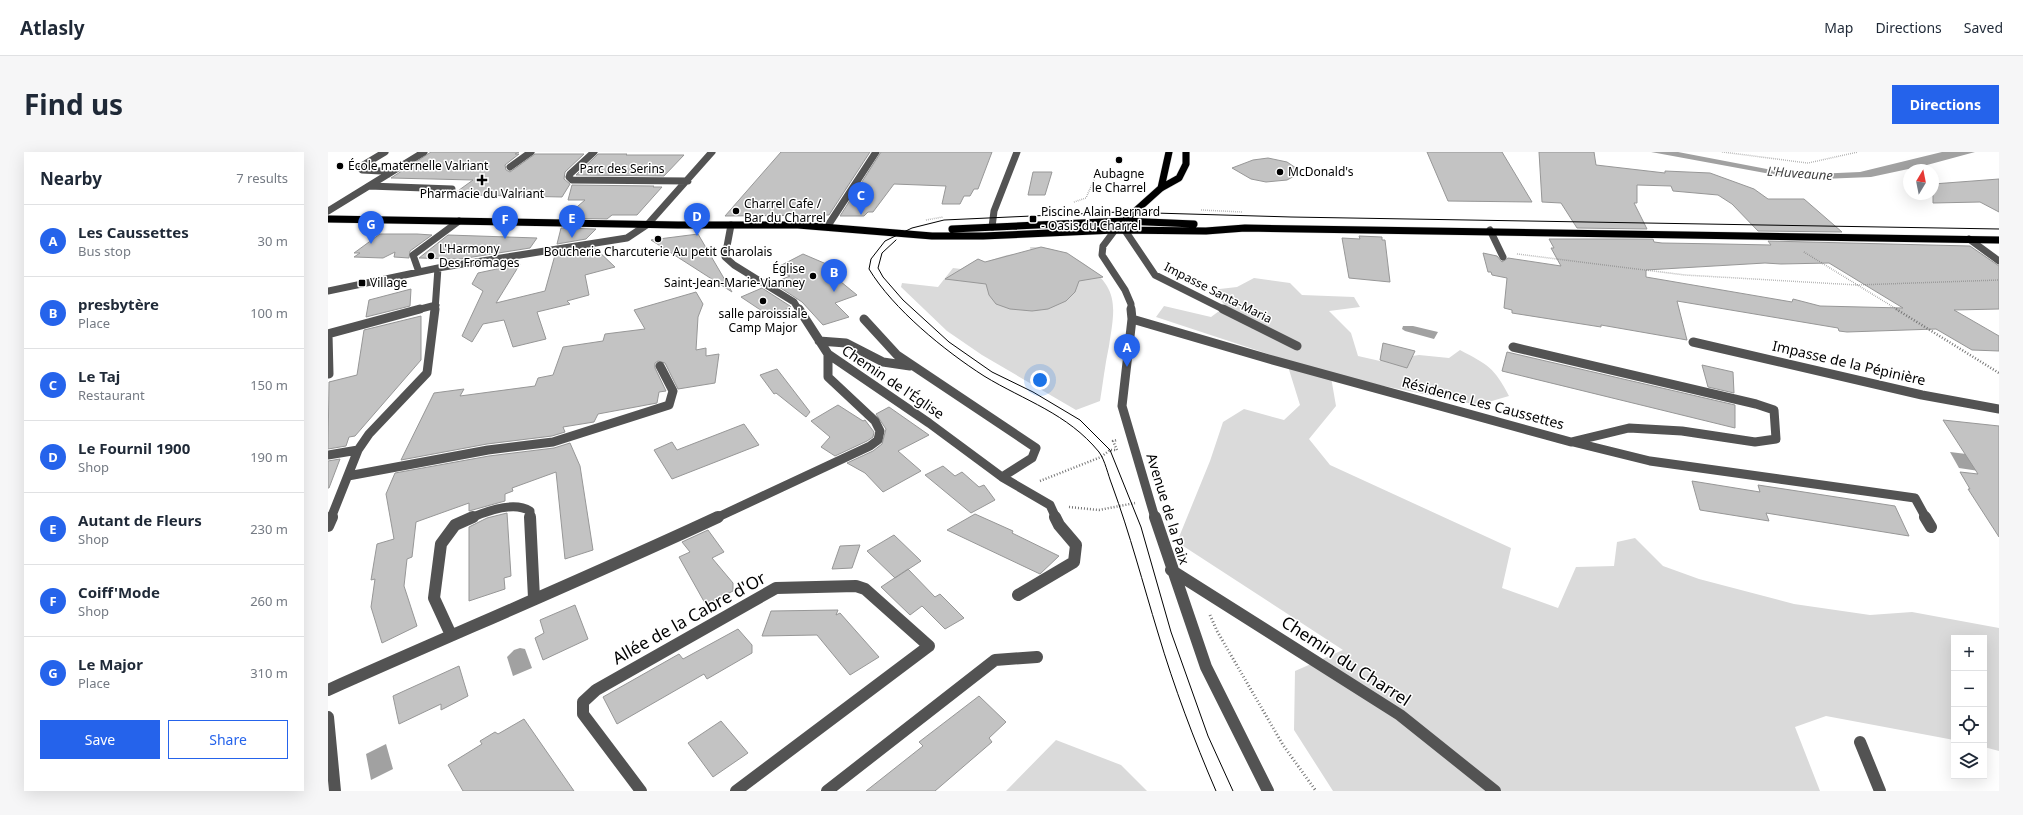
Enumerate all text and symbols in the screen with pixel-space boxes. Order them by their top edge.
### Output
text: Atlasly [20,15,85,41]
text: Map [1824,18,1853,37]
text: Directions [1875,18,1942,37]
text: Saved [1964,18,2003,37]
text: Find us [24,85,123,123]
button: Directions [1892,85,1999,124]
marker: Aubagne le Charrel [1114,155,1124,165]
place label: École maternelle Valriant [348,157,489,174]
street label: Parc des Serins [579,160,665,177]
marker: École maternelle Valriant [335,161,345,171]
water label: L'Huveaune [1767,162,1834,184]
place label: McDonald's [1288,163,1354,180]
north arrow [1903,164,1939,200]
place label: Aubagne le Charrel [1092,165,1146,196]
text: Nearby [40,167,102,190]
marker: McDonald's [1275,167,1285,177]
text: 7 results [236,169,288,187]
marker: Pharmacie du Valriant [477,175,487,185]
pin: C [848,182,874,215]
place label: Pharmacie du Valriant [420,185,545,202]
place label: Charrel Cafe / Bar du Charrel [744,195,826,226]
pin: D [684,203,710,236]
place label: Piscine Alain Bernard - Oasis du Charrel [1041,203,1160,234]
pin: E [559,205,585,238]
pin: F [492,206,518,239]
marker: Charrel Cafe / Bar du Charrel [731,206,741,216]
pin: G [358,211,384,244]
marker: Piscine Alain Bernard - Oasis du Charrel [1028,214,1038,224]
text: Les Caussettes [78,222,189,242]
text: A [49,232,58,250]
text: 30 m [258,232,288,250]
marker: Boucherie Charcuterie Au petit Charolais [653,234,663,244]
place label: L'Harmony Des Fromages [439,240,520,271]
text: Bus stop [78,242,131,260]
place label: Boucherie Charcuterie Au petit Charolais [544,243,773,260]
marker: L'Harmony Des Fromages [426,251,436,261]
street label: Impasse Santa-Maria [1161,258,1275,327]
pin: B [821,259,847,292]
place label: Église Saint-Jean-Marie-Vianney [664,260,806,291]
marker: Église Saint-Jean-Marie-Vianney [808,271,818,281]
place label: Village [370,274,408,291]
marker: Village [357,278,367,288]
text: presbytère [78,294,159,314]
marker: salle paroissiale Camp Major [758,296,768,306]
text: B [49,304,57,322]
text: 100 m [250,304,288,322]
place label: salle paroissiale Camp Major [719,305,808,336]
text: Place [78,314,110,332]
pin: A [1114,334,1140,367]
street label: Impasse de la Pépinière [1771,336,1928,389]
street label: Chemin de l'Église [838,340,948,423]
text: Le Taj [78,366,120,386]
your location [1030,370,1050,390]
street label: Résidence Les Caussettes [1400,372,1567,433]
text: C [49,376,57,394]
text: 150 m [250,376,288,394]
text: Restaurant [78,386,145,404]
text: Le Fournil 1900 [78,438,190,458]
text: D [48,448,58,466]
text: 190 m [250,448,288,466]
street label: Avenue de la Paix [1143,451,1195,567]
text: Shop [78,458,109,476]
text: Autant de Fleurs [78,510,202,530]
text: E [49,520,57,538]
text: 230 m [250,520,288,538]
text: Shop [78,530,109,548]
street label: Allée de la Cabre d'Or [608,566,770,669]
text: Coiff'Mode [78,582,160,602]
text: F [49,592,57,610]
text: 260 m [250,592,288,610]
text: Shop [78,602,109,620]
street label: Chemin du Charrel [1277,610,1415,711]
map controls [1951,635,1987,779]
button: + [1951,635,1987,671]
text: Le Major [78,654,143,674]
text: G [48,664,58,682]
text: 310 m [250,664,288,682]
button: − [1951,671,1987,707]
text: Place [78,674,110,692]
button: locate [1951,707,1987,743]
button: Save [40,720,160,759]
button: Share [168,720,288,759]
button: layers [1951,743,1987,779]

